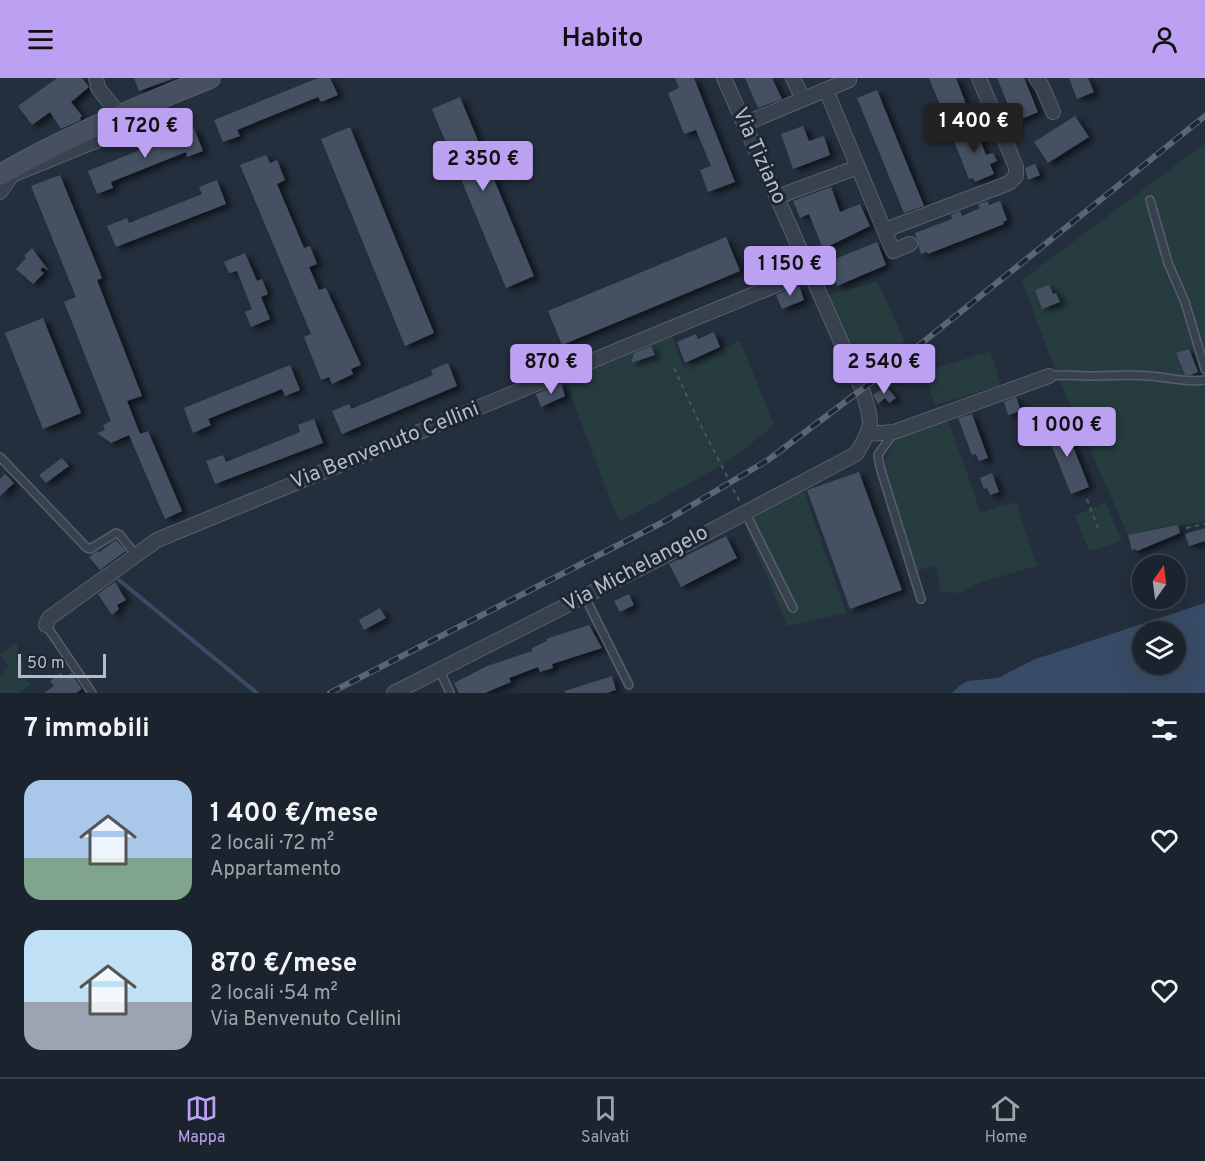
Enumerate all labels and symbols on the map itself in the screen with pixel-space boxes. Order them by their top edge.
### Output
pin: 1 400 € [919,103,1029,154]
street label: Via Tiziano [726,104,792,208]
pin: 1 720 € [90,108,200,159]
pin: 2 350 € [428,141,538,192]
pin: 1 150 € [735,246,845,297]
pin: 870 € [509,344,593,395]
pin: 2 540 € [829,344,939,395]
street label: Via Benvenuto Cellini [287,396,483,496]
pin: 1 000 € [1012,407,1122,458]
street label: Via Michelangelo [559,519,713,619]
north arrow [1132,555,1186,609]
scale bar [18,651,106,678]

